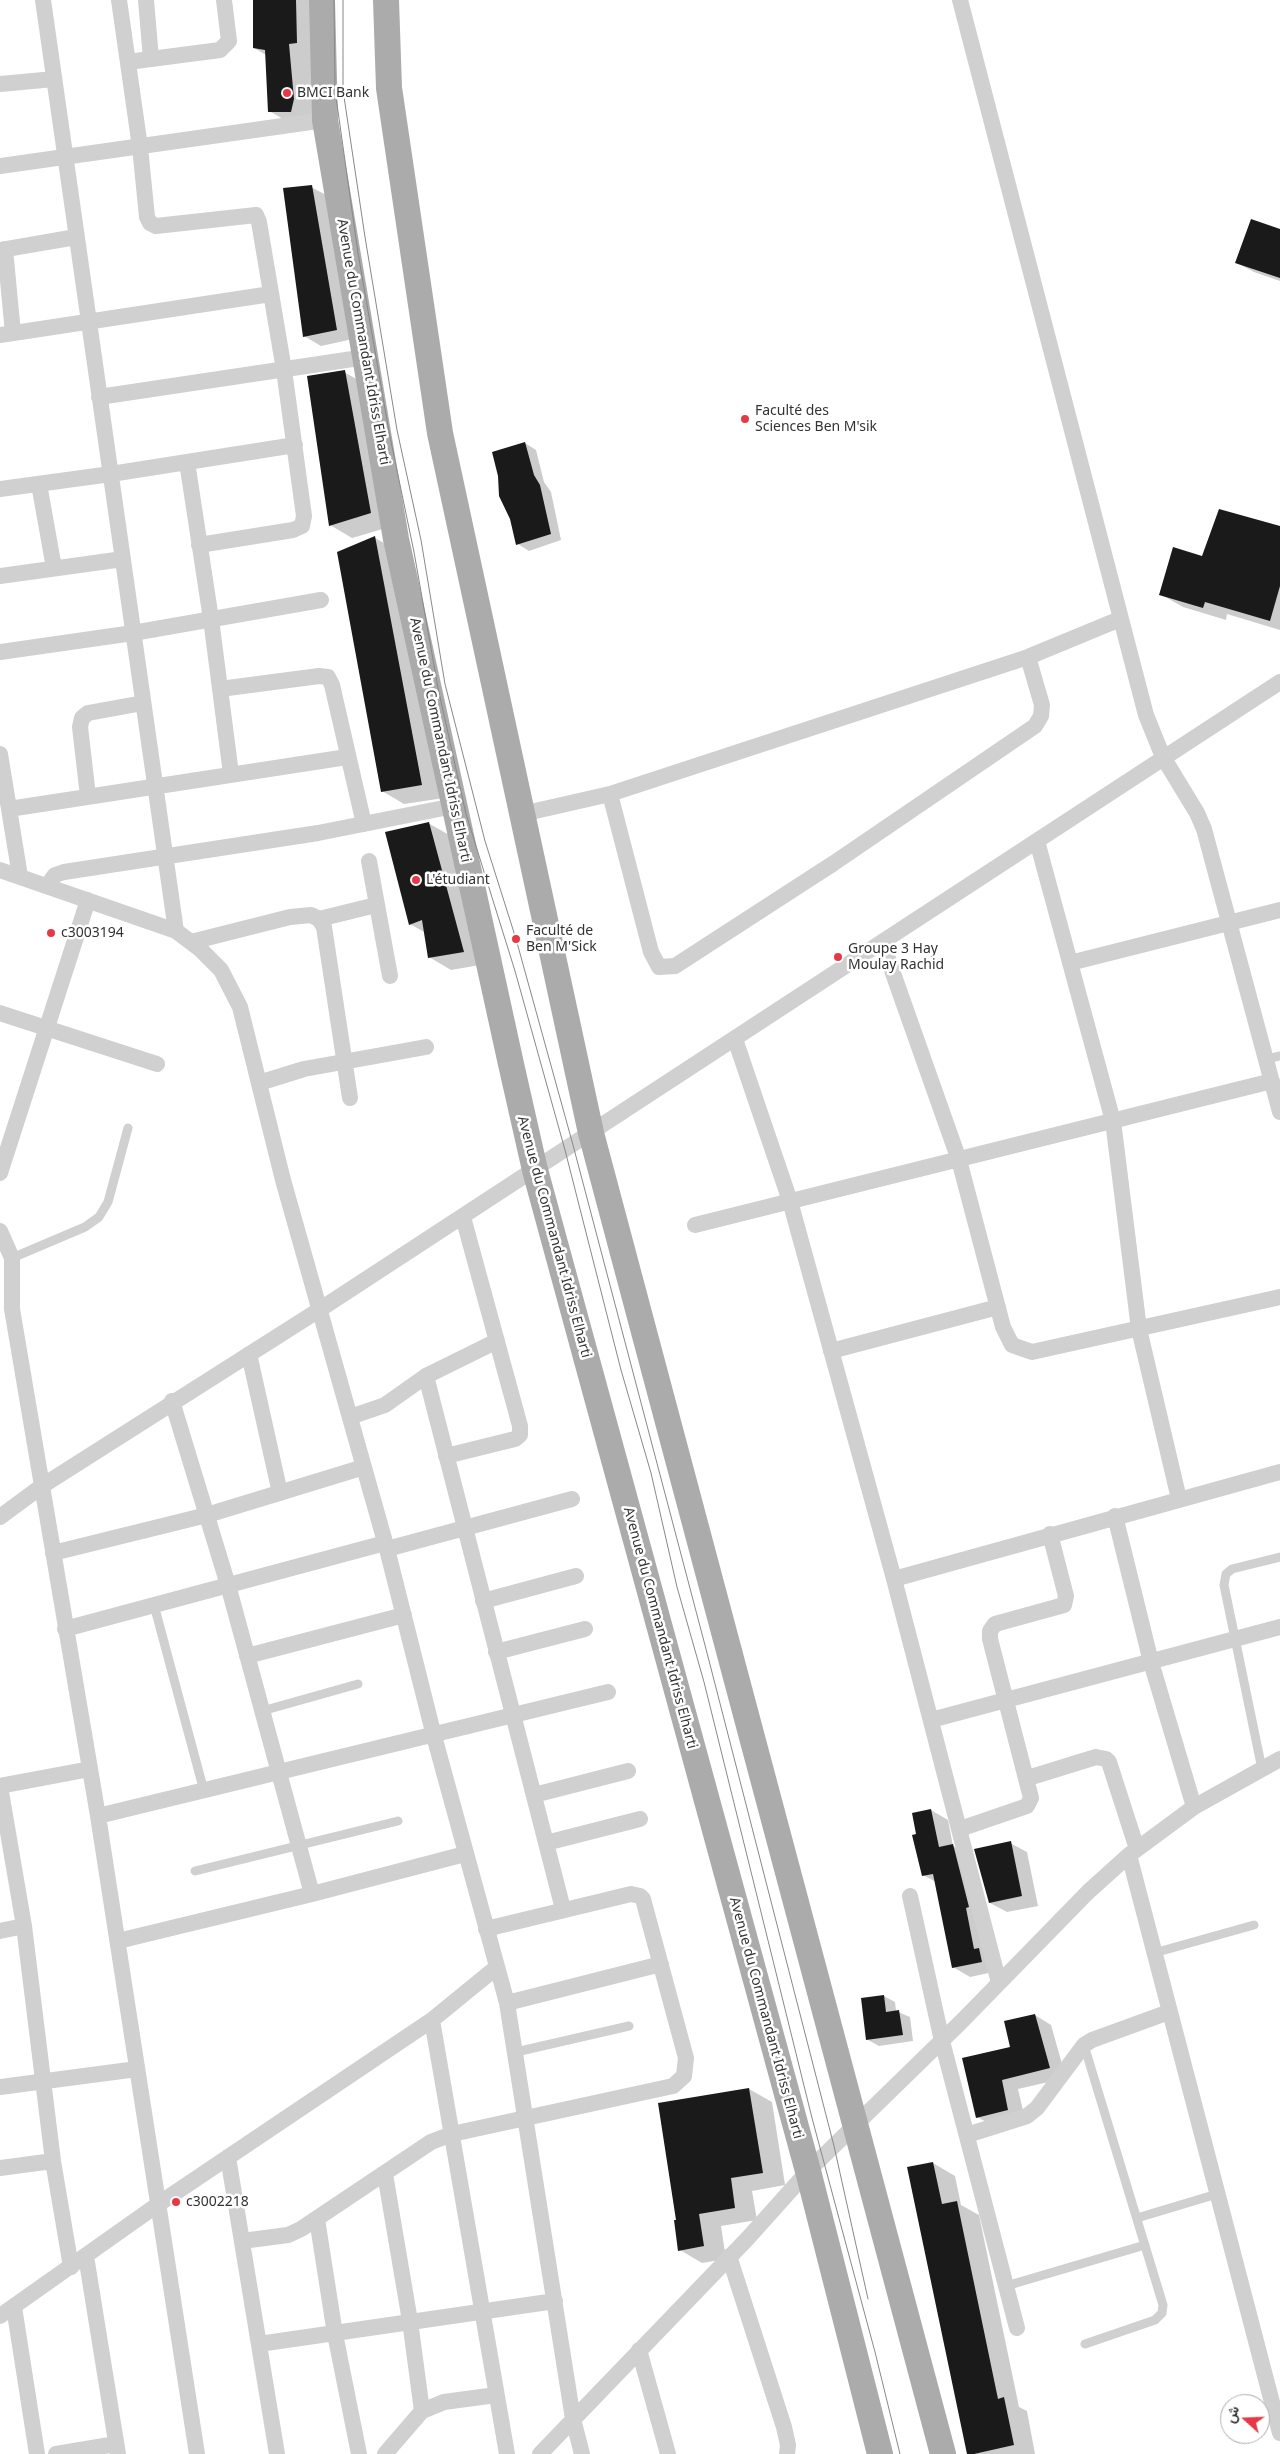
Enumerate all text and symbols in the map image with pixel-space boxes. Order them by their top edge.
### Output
place label: BMCI Bank [297,85,369,101]
marker: BMCI Bank [281,87,293,99]
street label: Avenue du Commandant Idriss Elharti [333,218,393,466]
place label: Faculté des Sciences Ben M'sik [755,403,877,436]
marker: Faculté des Sciences Ben M'sik [739,413,751,425]
street label: Avenue du Commandant Idriss Elharti [406,616,474,864]
place label: L'étudiant [426,872,490,888]
marker: L'étudiant [410,874,422,886]
place label: Faculté de Ben M'Sick [526,923,597,956]
place label: c3003194 [61,925,124,941]
marker: c3003194 [45,927,57,939]
marker: Faculté de Ben M'Sick [510,933,522,945]
place label: Groupe 3 Hay Moulay Rachid [848,941,944,974]
marker: Groupe 3 Hay Moulay Rachid [832,951,844,963]
street label: Avenue du Commandant Idriss Elharti [514,1114,594,1360]
street label: Avenue du Commandant Idriss Elharti [620,1505,700,1751]
street label: Avenue du Commandant Idriss Elharti [726,1895,806,2141]
place label: c3002218 [186,2194,249,2210]
marker: c3002218 [170,2196,182,2208]
north arrow [1220,2394,1270,2444]
text: ش [1220,2403,1243,2425]

